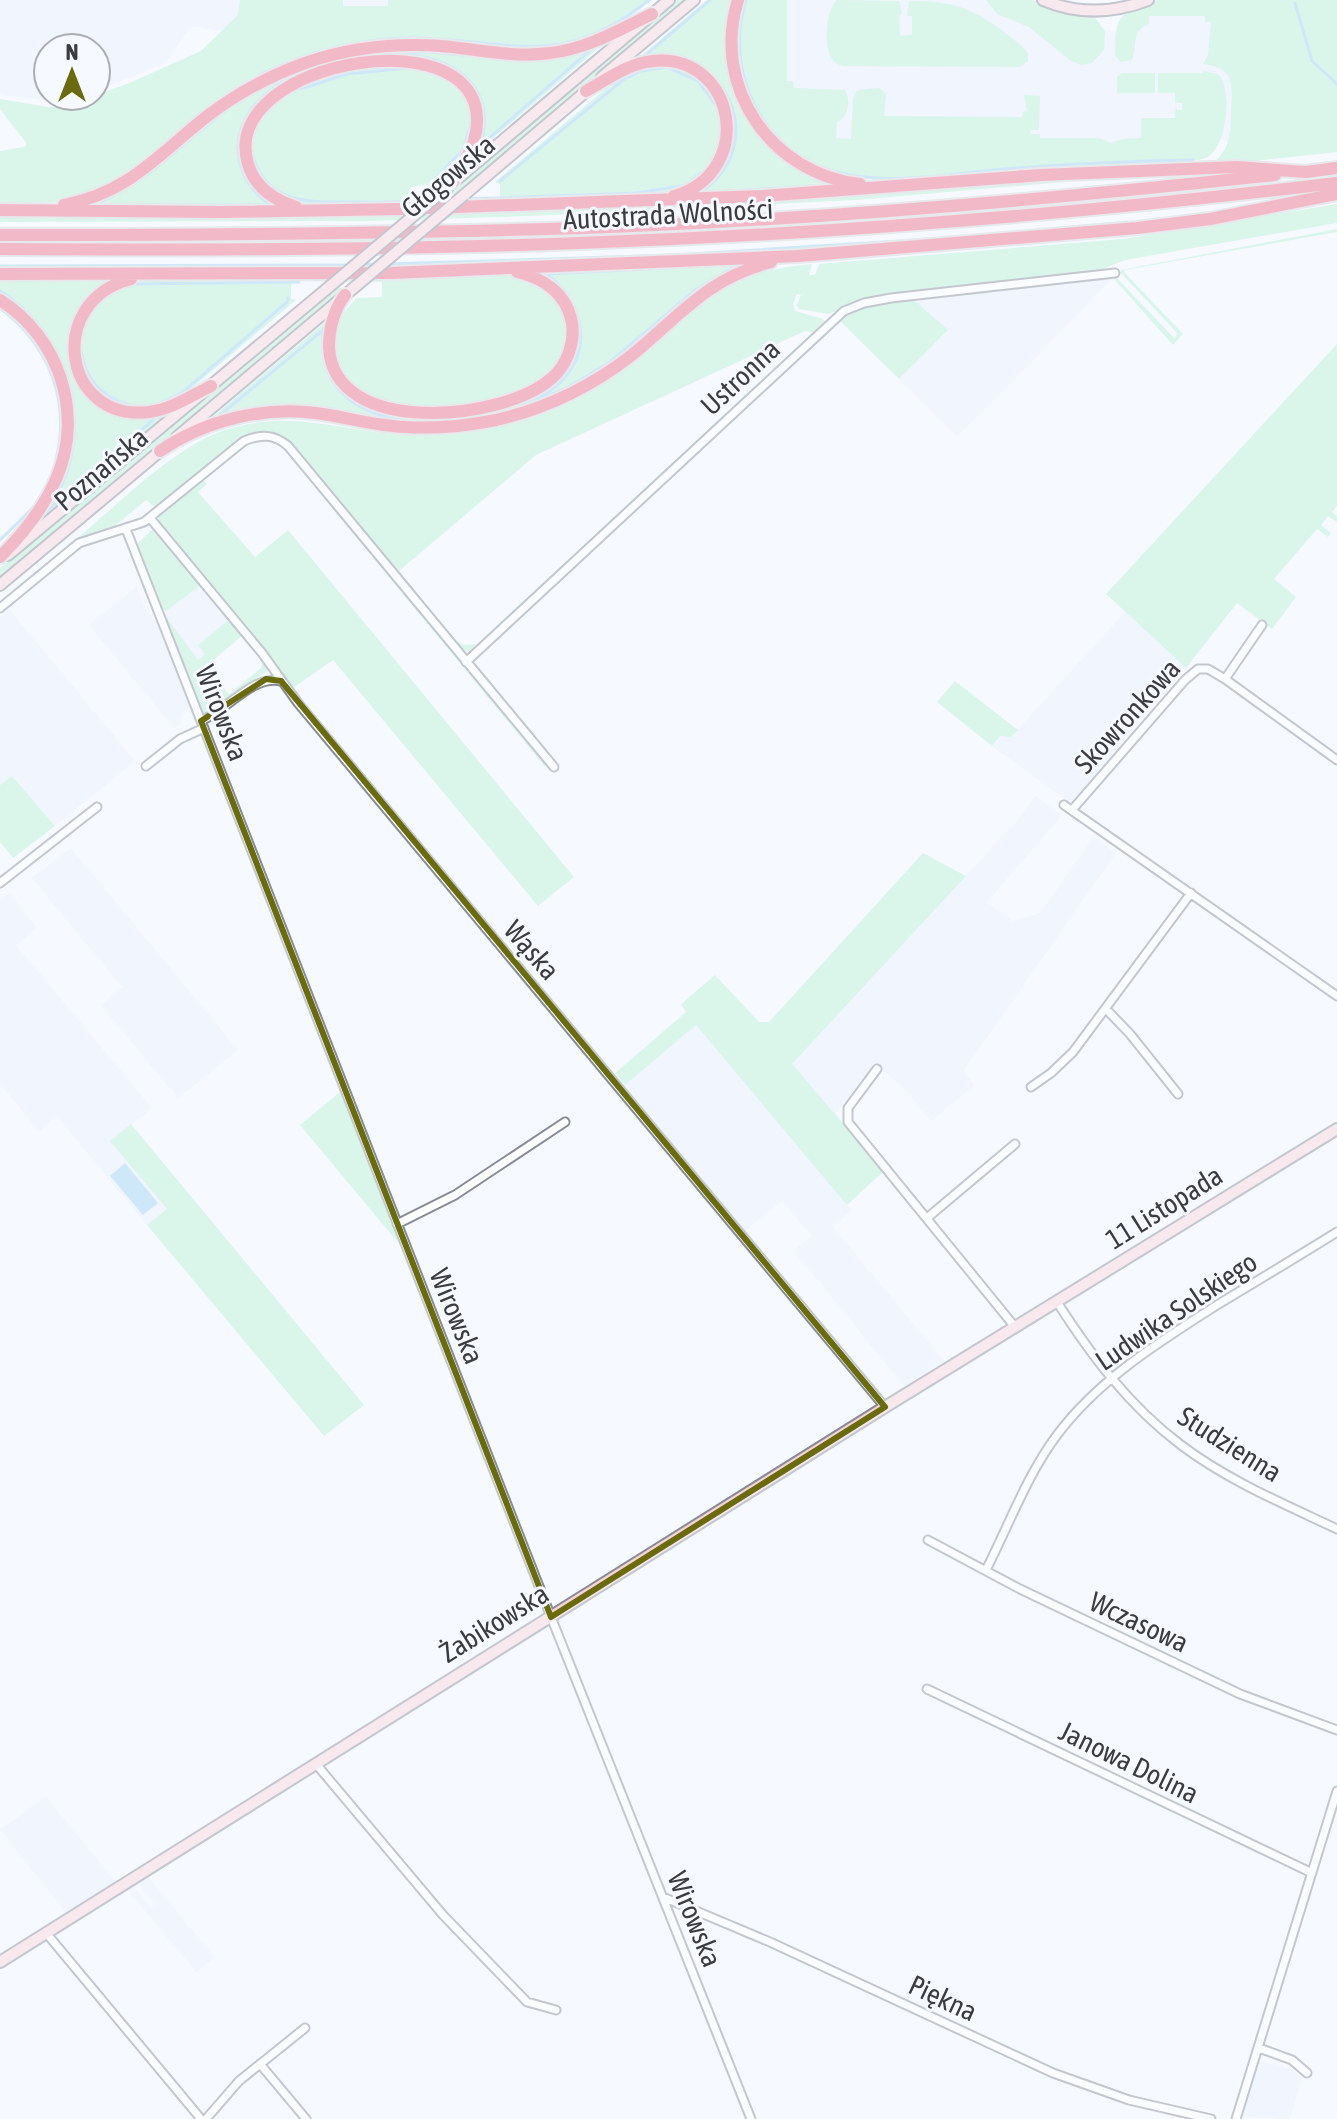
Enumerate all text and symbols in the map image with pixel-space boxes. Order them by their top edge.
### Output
north arrow [32,32,112,112]
text: N [66,39,78,65]
street label: Głogowska [395,128,501,224]
street label: Autostrada Wolności [562,193,774,235]
street label: Ustronna [694,333,786,421]
street label: Poznańska [48,421,154,517]
street label: Skowronkowa [1068,652,1186,780]
street label: Wirowska [189,661,255,765]
street label: Wąska [498,914,566,986]
street label: 11 Listopada [1100,1159,1228,1255]
street label: Ludwika Solskiego [1089,1245,1263,1377]
street label: Wirowska [423,1264,491,1368]
street label: Studzienna [1172,1400,1288,1488]
street label: Żabikowska [434,1577,554,1669]
street label: Wczasowa [1085,1585,1193,1659]
street label: Janowa Dolina [1054,1715,1204,1809]
street label: Wirowska [661,1867,729,1971]
street label: Piękna [904,1968,982,2028]

